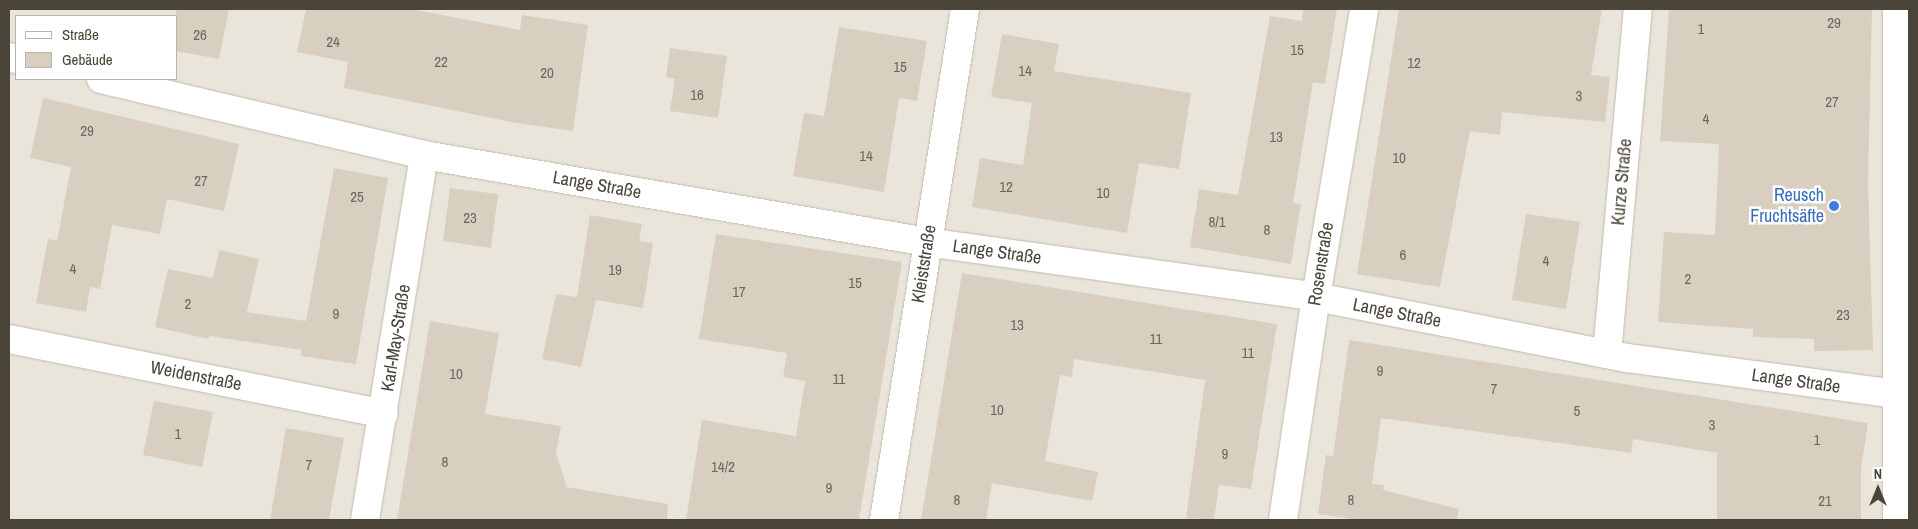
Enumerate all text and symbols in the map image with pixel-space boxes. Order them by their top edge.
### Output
house number: 29 [1827,14,1841,32]
legend [15,15,178,80]
house number: 1 [1698,20,1704,38]
text: Straße [62,24,99,45]
house number: 26 [193,26,207,44]
house number: 24 [326,33,340,51]
house number: 15 [1290,41,1304,59]
text: Gebäude [62,49,113,70]
house number: 22 [434,53,448,71]
house number: 12 [1407,54,1421,72]
house number: 15 [893,58,907,76]
house number: 14 [1018,62,1032,80]
house number: 20 [540,64,554,82]
house number: 16 [690,86,704,104]
house number: 3 [1576,87,1582,105]
house number: 27 [1825,93,1839,111]
house number: 4 [1703,110,1709,128]
house number: 29 [80,122,94,140]
house number: 13 [1269,128,1283,146]
street label: Kurze Straße [1607,138,1637,226]
house number: 14 [859,147,873,165]
house number: 10 [1392,149,1406,167]
street label: Lange Straße [551,167,643,203]
house number: 27 [194,172,208,190]
house number: 12 [999,178,1013,196]
house number: 10 [1096,184,1110,202]
place label: Reusch Fruchtsäfte [1750,185,1824,228]
house number: 25 [350,188,364,206]
marker: Reusch Fruchtsäfte [1828,200,1840,212]
house number: 23 [463,209,477,227]
house number: 8/1 [1208,213,1226,231]
house number: 8 [1264,221,1270,239]
street label: Rosenstraße [1304,221,1338,307]
street label: Kleiststraße [907,223,941,305]
street label: Lange Straße [951,235,1043,269]
house number: 6 [1400,246,1406,264]
house number: 4 [1543,252,1549,270]
house number: 4 [70,260,76,278]
house number: 19 [608,261,622,279]
house number: 2 [1685,270,1691,288]
house number: 15 [848,274,862,292]
street label: Karl-May-Straße [377,283,415,393]
house number: 17 [732,283,746,301]
street label: Lange Straße [1351,294,1443,332]
house number: 2 [185,295,191,313]
house number: 9 [333,305,339,323]
house number: 23 [1836,306,1850,324]
house number: 13 [1010,316,1024,334]
house number: 11 [1150,330,1162,348]
house number: 11 [1242,344,1254,362]
street label: Weidenstraße [149,357,243,395]
house number: 9 [1377,362,1383,380]
street label: Lange Straße [1750,364,1842,398]
house number: 10 [449,365,463,383]
house number: 11 [833,370,845,388]
house number: 7 [1491,380,1497,398]
house number: 10 [990,401,1004,419]
house number: 5 [1574,402,1580,420]
house number: 3 [1709,416,1715,434]
house number: 1 [175,425,181,443]
house number: 1 [1814,431,1820,449]
house number: 9 [1222,445,1228,463]
house number: 8 [442,453,448,471]
house number: 7 [306,456,312,474]
house number: 14/2 [711,458,735,476]
north arrow [1853,464,1903,514]
text: N [1874,465,1882,483]
house number: 9 [826,479,832,497]
house number: 8 [954,491,960,509]
house number: 8 [1348,491,1354,509]
house number: 21 [1818,492,1832,510]

